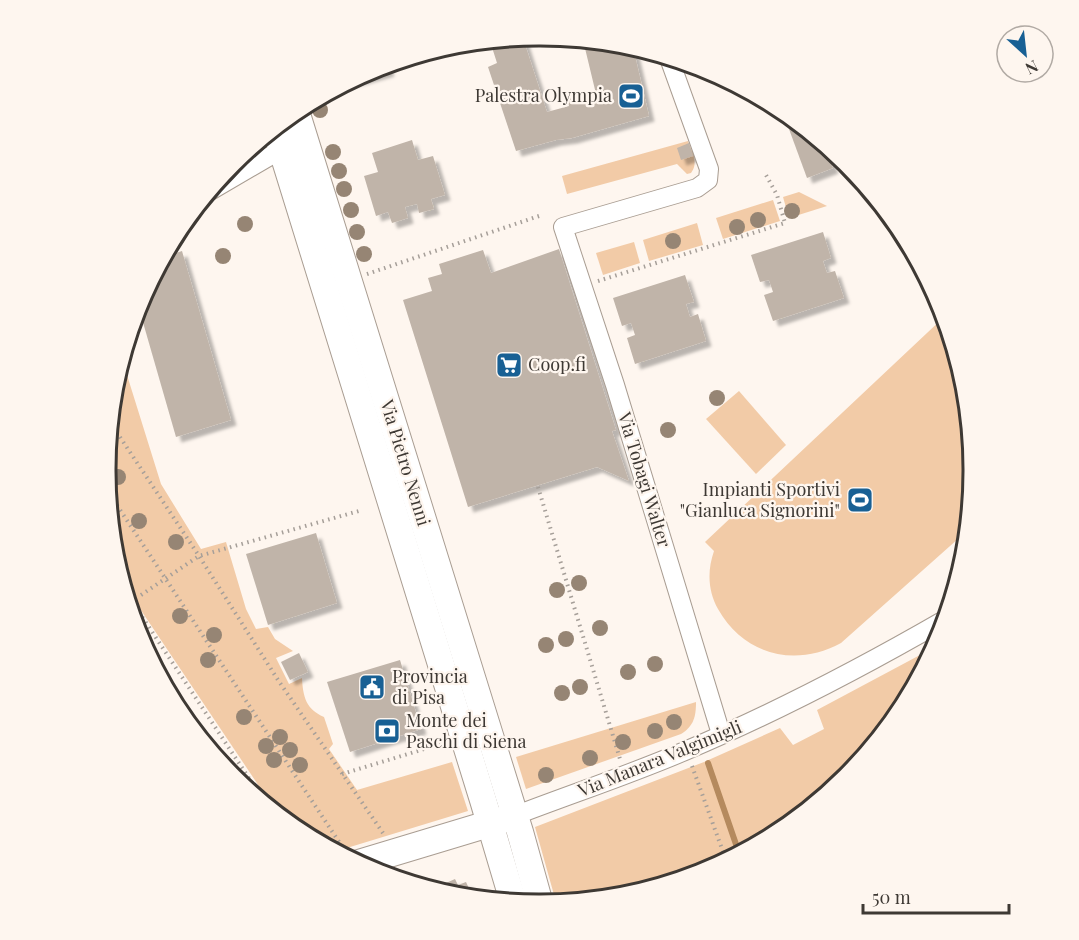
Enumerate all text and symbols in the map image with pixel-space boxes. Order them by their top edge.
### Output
north arrow [995,24,1055,84]
text: N [1022,56,1042,80]
sports icon: Palestra Olympia [616,81,646,111]
place label: Palestra Olympia [475,83,612,107]
supermarket icon: Coop.fi [494,350,524,380]
place label: Coop.fi [528,352,586,376]
street label: Via Pietro Nenni [375,396,437,529]
street label: Via Tobagi Walter [613,408,677,550]
place label: Impianti Sportivi "Gianluca Signorini" [680,477,840,522]
sports icon: Impianti Sportivi "Gianluca Signorini" [845,485,875,515]
place label: Provincia di Pisa [392,664,468,709]
public building icon: Provincia di Pisa [357,672,387,702]
place label: Monte dei Paschi di Siena [406,708,527,753]
street label: Via Manara Valgimigli [573,714,745,802]
bank icon: Monte dei Paschi di Siena [372,716,402,746]
scale bar [863,877,1008,915]
text: 50 m [872,885,911,909]

